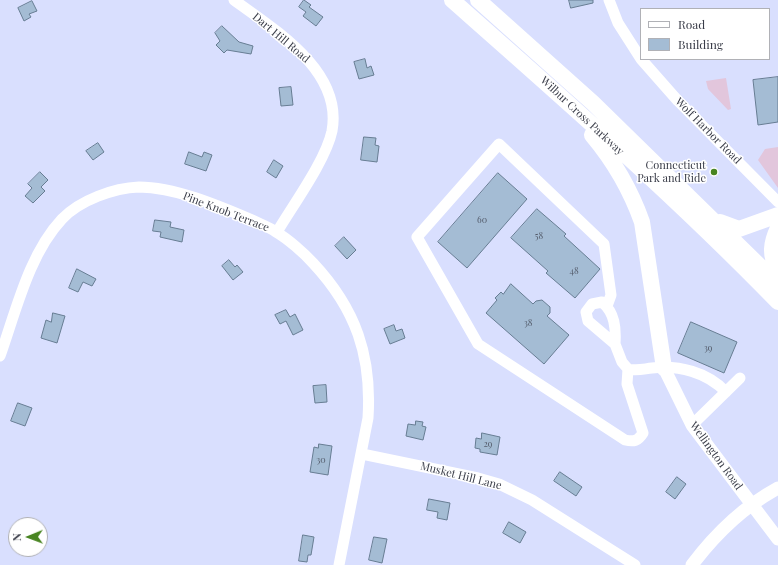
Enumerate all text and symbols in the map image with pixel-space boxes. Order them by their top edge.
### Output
legend [640,8,770,60]
street label: Dart Hill Road [250,10,312,66]
text: Road [678,16,705,32]
text: Building [678,36,723,52]
street label: Wilbur Cross Parkway [538,74,626,158]
street label: Wolf Harbor Road [672,95,744,167]
place label: Connecticut Park and Ride [637,159,706,185]
marker: Connecticut Park and Ride [709,167,719,177]
street label: Pine Knob Terrace [181,189,271,235]
house number: 60 [477,215,487,225]
house number: 58 [535,231,543,241]
house number: 48 [569,266,579,276]
house number: 38 [524,318,532,328]
house number: 39 [704,343,712,353]
street label: Wellington Road [687,419,745,493]
house number: 29 [484,439,492,449]
house number: 30 [316,455,326,465]
street label: Musket Hill Lane [419,460,503,492]
north arrow [8,517,48,557]
text: N [9,533,24,541]

